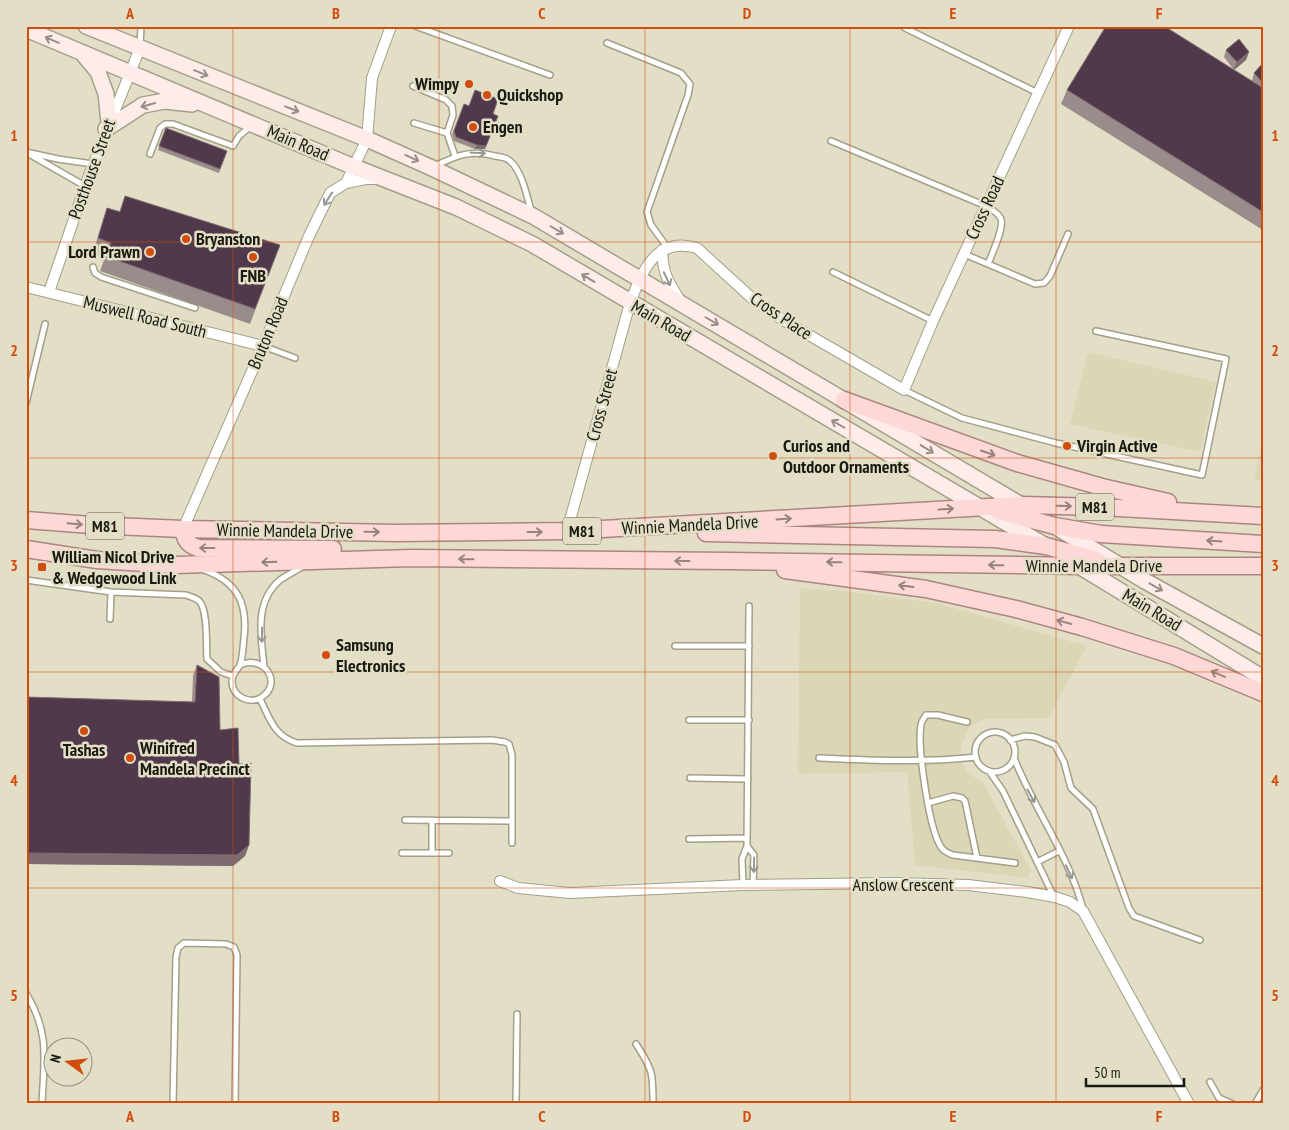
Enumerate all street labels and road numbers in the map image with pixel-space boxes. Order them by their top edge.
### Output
street label: Posthouse Street [63,116,120,222]
street label: Main Road [264,119,333,166]
street label: Cross Road [960,172,1009,243]
street label: Cross Place [746,287,817,345]
street label: Muswell Road South [81,290,209,343]
street label: Bruton Road [242,293,293,372]
street label: Main Road [627,294,695,347]
street label: Cross Street [581,366,622,444]
road number: M81 [1076,494,1114,520]
street label: Winnie Mandela Drive [621,509,759,540]
road number: M81 [86,512,124,540]
street label: Winnie Mandela Drive [216,518,354,543]
road number: M81 [563,518,601,544]
street label: Winnie Mandela Drive [1026,554,1162,577]
street label: Main Road [1118,583,1186,636]
street label: Anslow Crescent [852,873,954,896]

